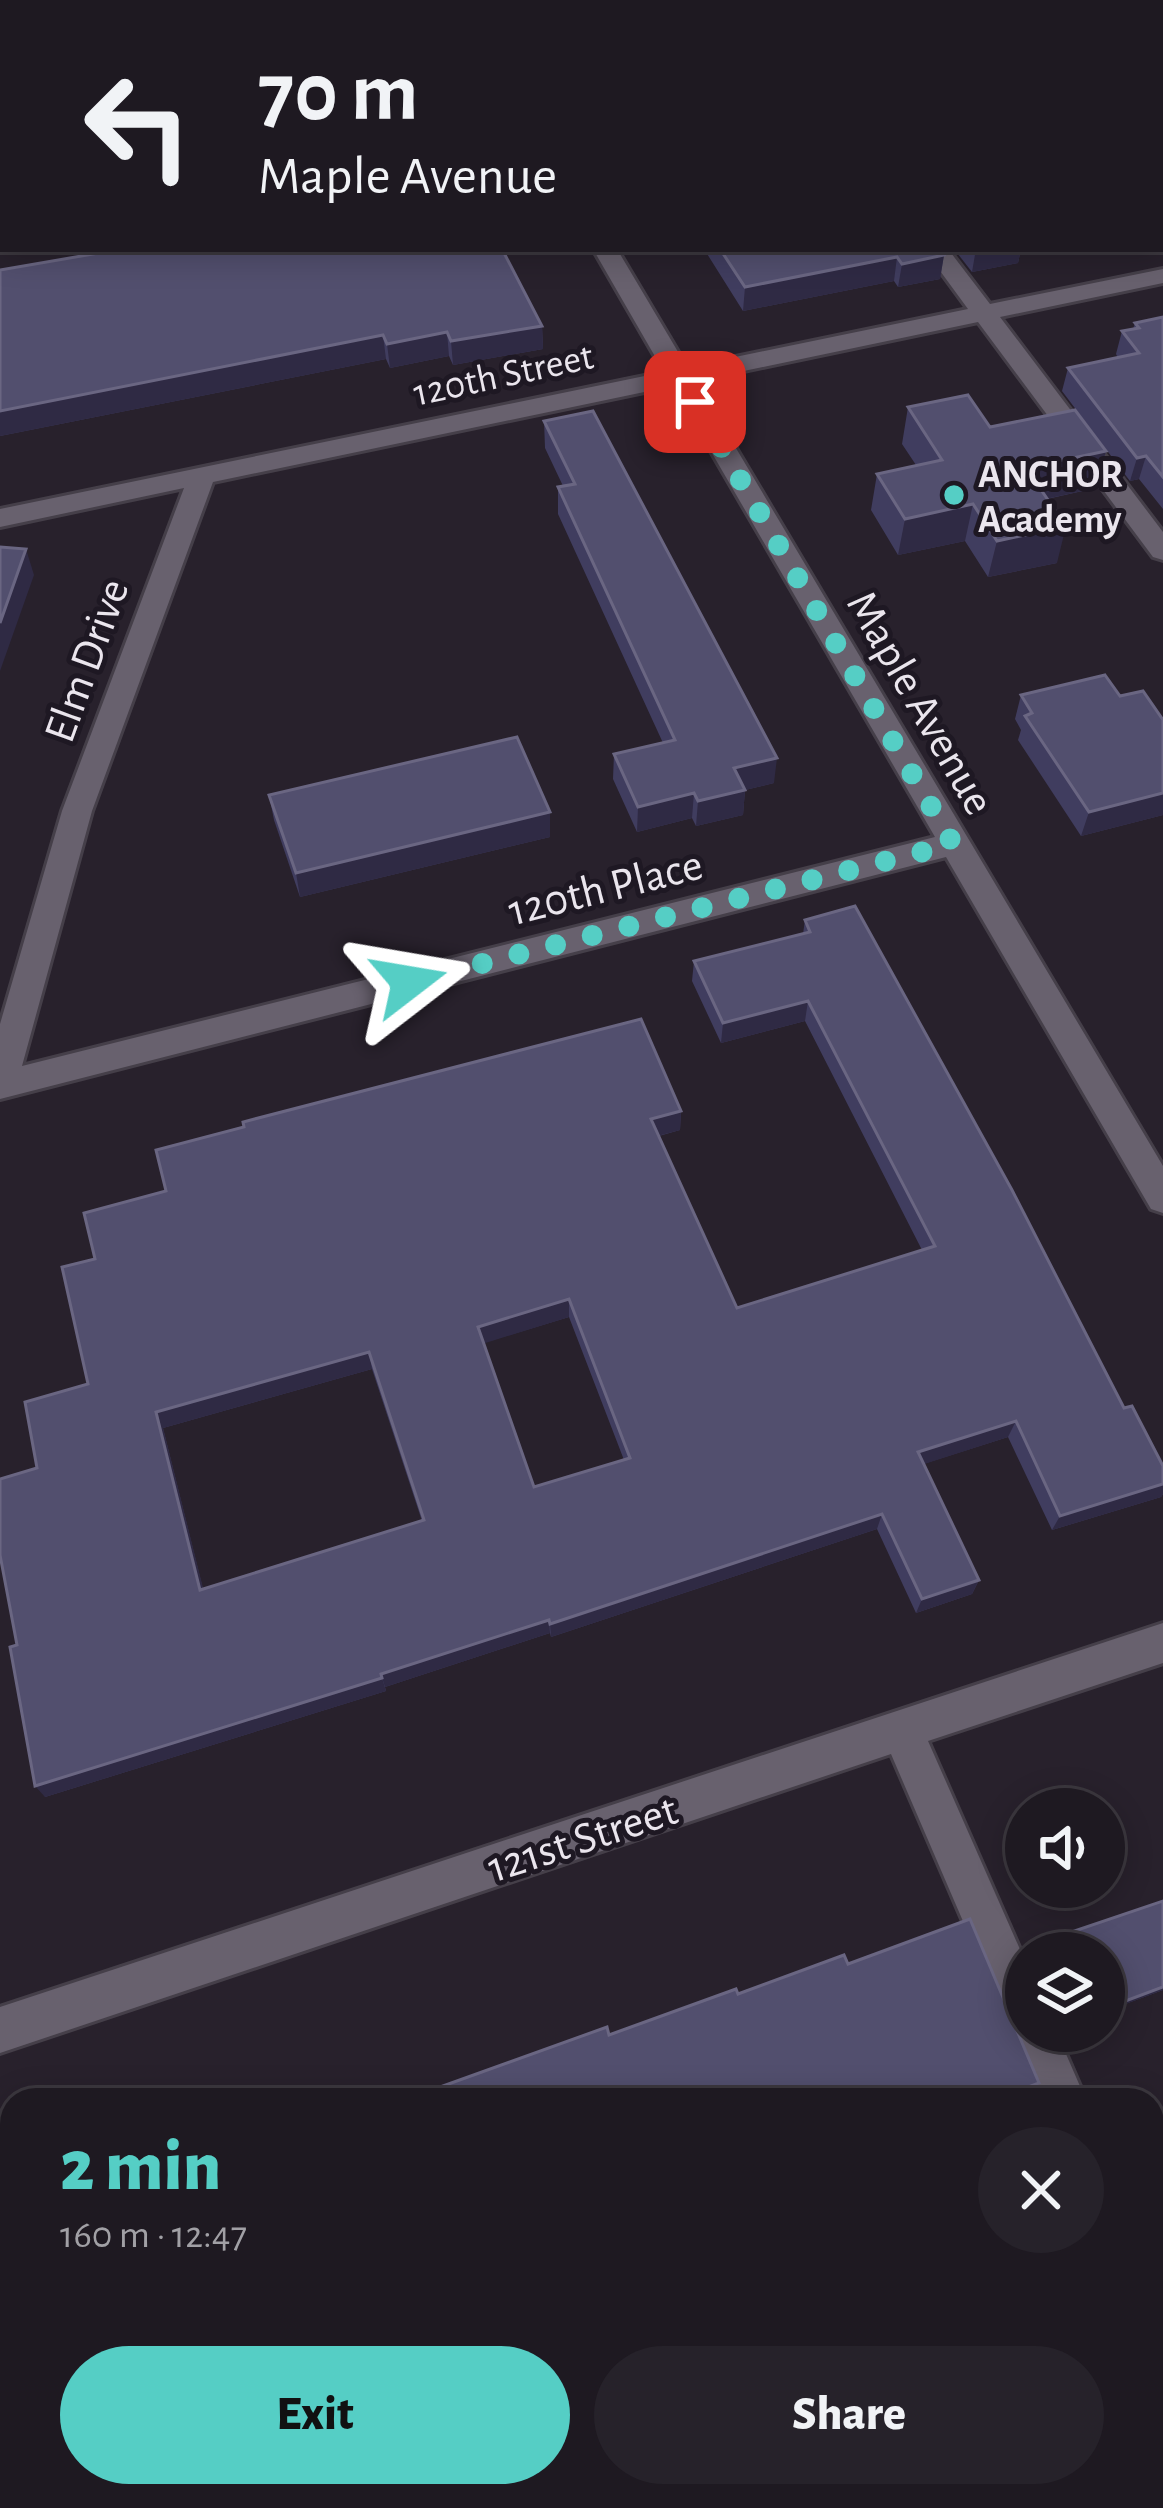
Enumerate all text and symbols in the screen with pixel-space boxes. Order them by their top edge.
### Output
icon: left [60,48,216,204]
text: 70 m [258,52,419,136]
text: Maple Avenue [258,150,557,204]
street label: 120th Street [410,337,597,414]
pin [644,351,746,453]
icon: arrive [662,369,728,435]
place label: ANCHOR Academy [978,456,1123,540]
marker: ANCHOR Academy [941,482,967,508]
street label: Elm Drive [37,573,138,748]
street label: Maple Avenue [838,584,1002,822]
street label: 120th Place [504,843,707,934]
position arrow [346,919,472,1045]
street label: 121st Street [483,1788,683,1891]
map controls [1005,1788,1125,2052]
button: sound [1005,1788,1125,1908]
button: layers [1005,1932,1125,2052]
button: close [978,2127,1104,2253]
text: 2 min [60,2131,221,2203]
text: 160 m · 12:47 [60,2216,247,2255]
button: Exit [60,2346,570,2484]
button: Share [594,2346,1104,2484]

